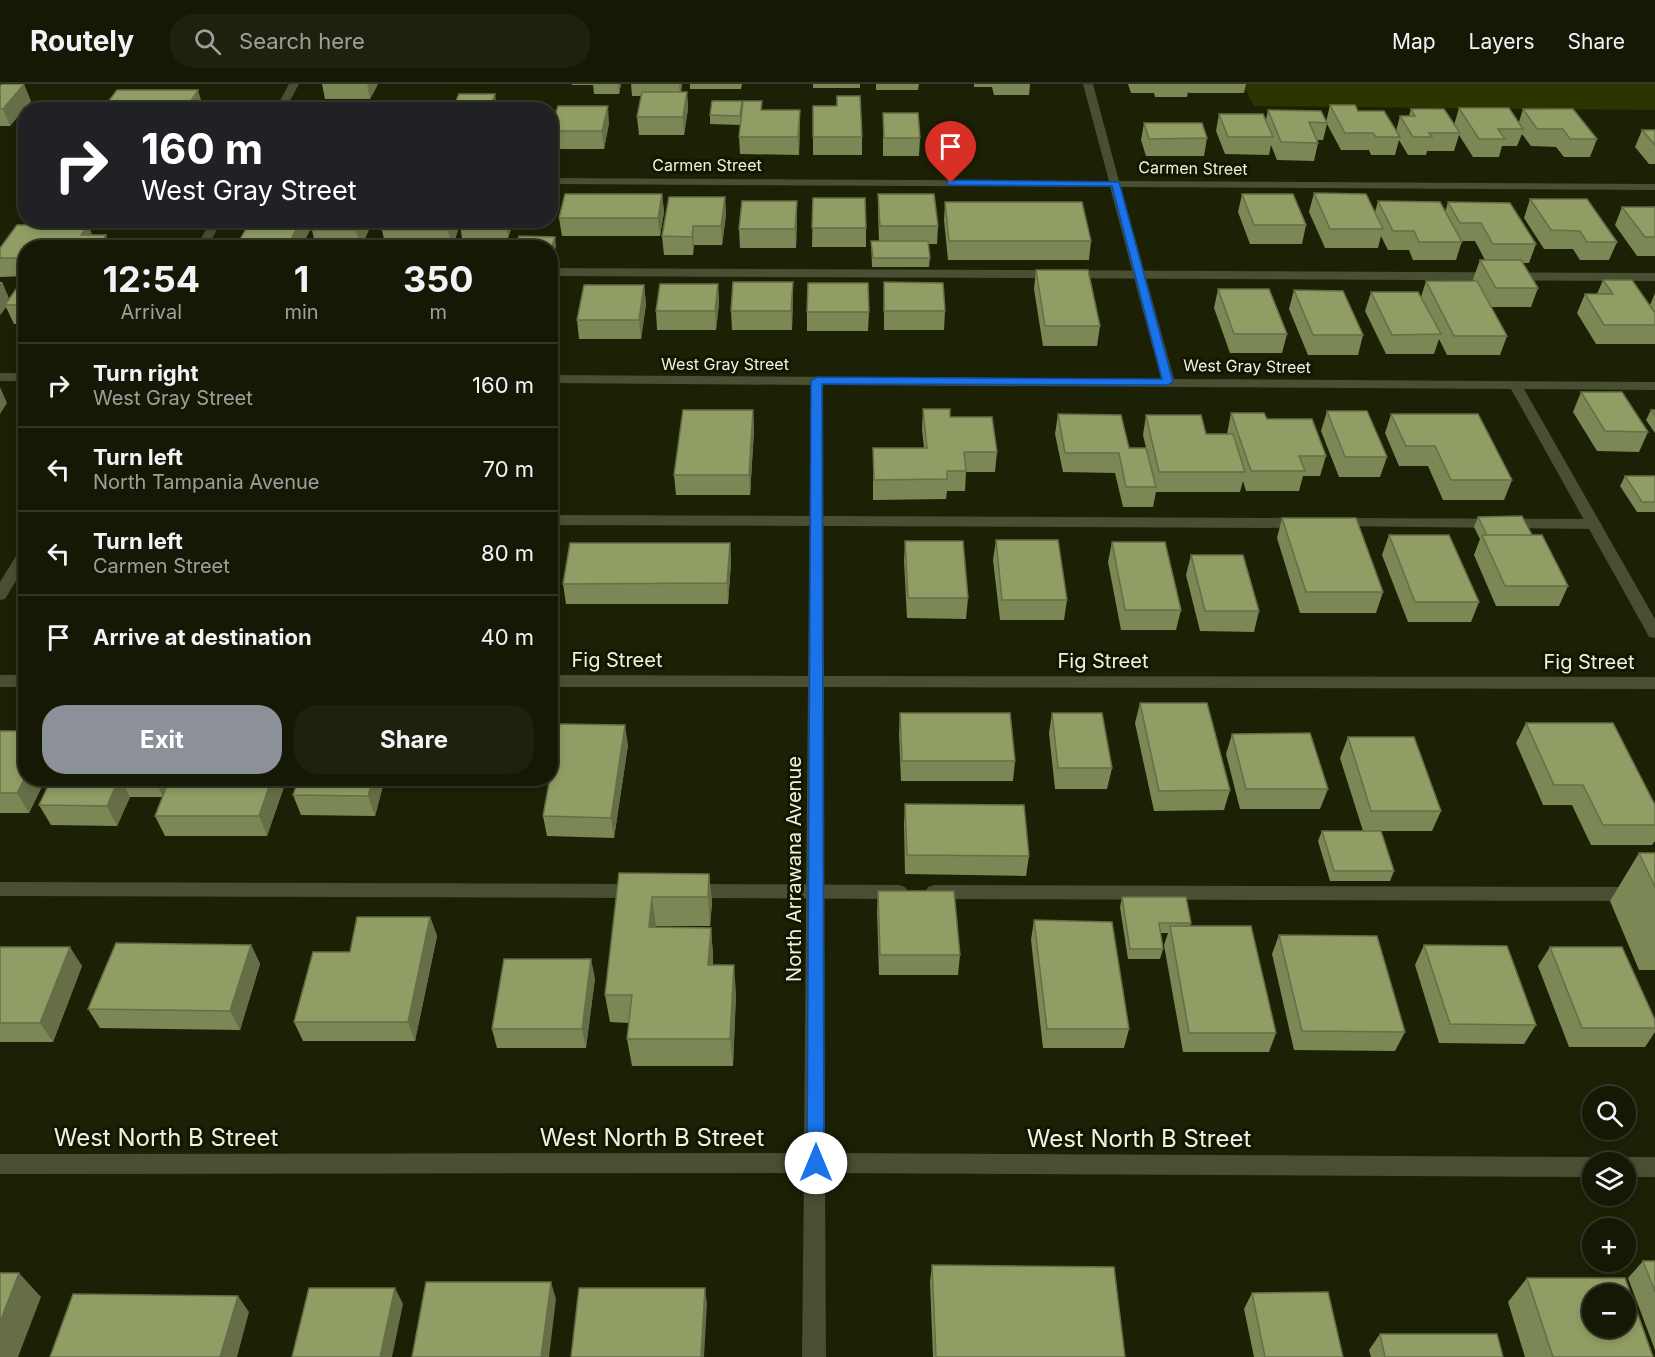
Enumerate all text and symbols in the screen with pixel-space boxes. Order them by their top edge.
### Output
search box [170,14,590,68]
text: Routely [30,24,134,58]
icon: search [191,25,224,58]
text: Search here [239,28,365,54]
text: Map [1392,29,1436,54]
text: Layers [1469,29,1535,54]
text: Share [1568,29,1625,54]
pin [925,121,976,183]
text: 160 m [141,123,263,174]
icon: right [42,126,120,204]
icon: arrive [934,130,967,163]
street label: Carmen Street [652,155,762,175]
street label: Carmen Street [1138,157,1248,179]
text: West Gray Street [141,174,357,207]
text: 12:54 [102,257,200,301]
text: 1 [294,257,309,301]
text: 350 [403,257,474,301]
text: Arrival [120,300,182,324]
text: min [284,300,319,324]
text: m [430,300,447,324]
street label: West Gray Street [661,354,789,374]
street label: West Gray Street [1183,355,1311,377]
text: Turn right [93,360,199,386]
icon: right [42,369,75,402]
text: 160 m [472,372,534,398]
text: West Gray Street [93,386,253,410]
text: Turn left [93,444,183,470]
icon: left [42,453,75,486]
text: 70 m [483,456,534,482]
text: North Tampania Avenue [93,470,320,494]
text: Turn left [93,528,183,554]
icon: left [42,537,75,570]
text: 80 m [481,540,534,566]
text: Carmen Street [93,554,230,578]
icon: arrive [42,621,75,654]
text: Arrive at destination [93,624,312,650]
text: 40 m [480,624,534,650]
street label: Fig Street [572,648,663,672]
street label: Fig Street [1058,649,1149,673]
street label: Fig Street [1544,650,1635,674]
button: Exit [42,705,282,774]
button: Share [294,705,534,774]
street label: North Arrawana Avenue [782,756,806,982]
map controls [1582,1086,1636,1338]
button: search [1582,1086,1636,1140]
street label: West North B Street [54,1123,278,1152]
street label: West North B Street [540,1123,764,1152]
street label: West North B Street [1027,1124,1251,1153]
position arrow [784,1131,848,1195]
button: layers [1582,1152,1636,1206]
button: + [1582,1218,1636,1272]
button: − [1582,1284,1636,1338]

